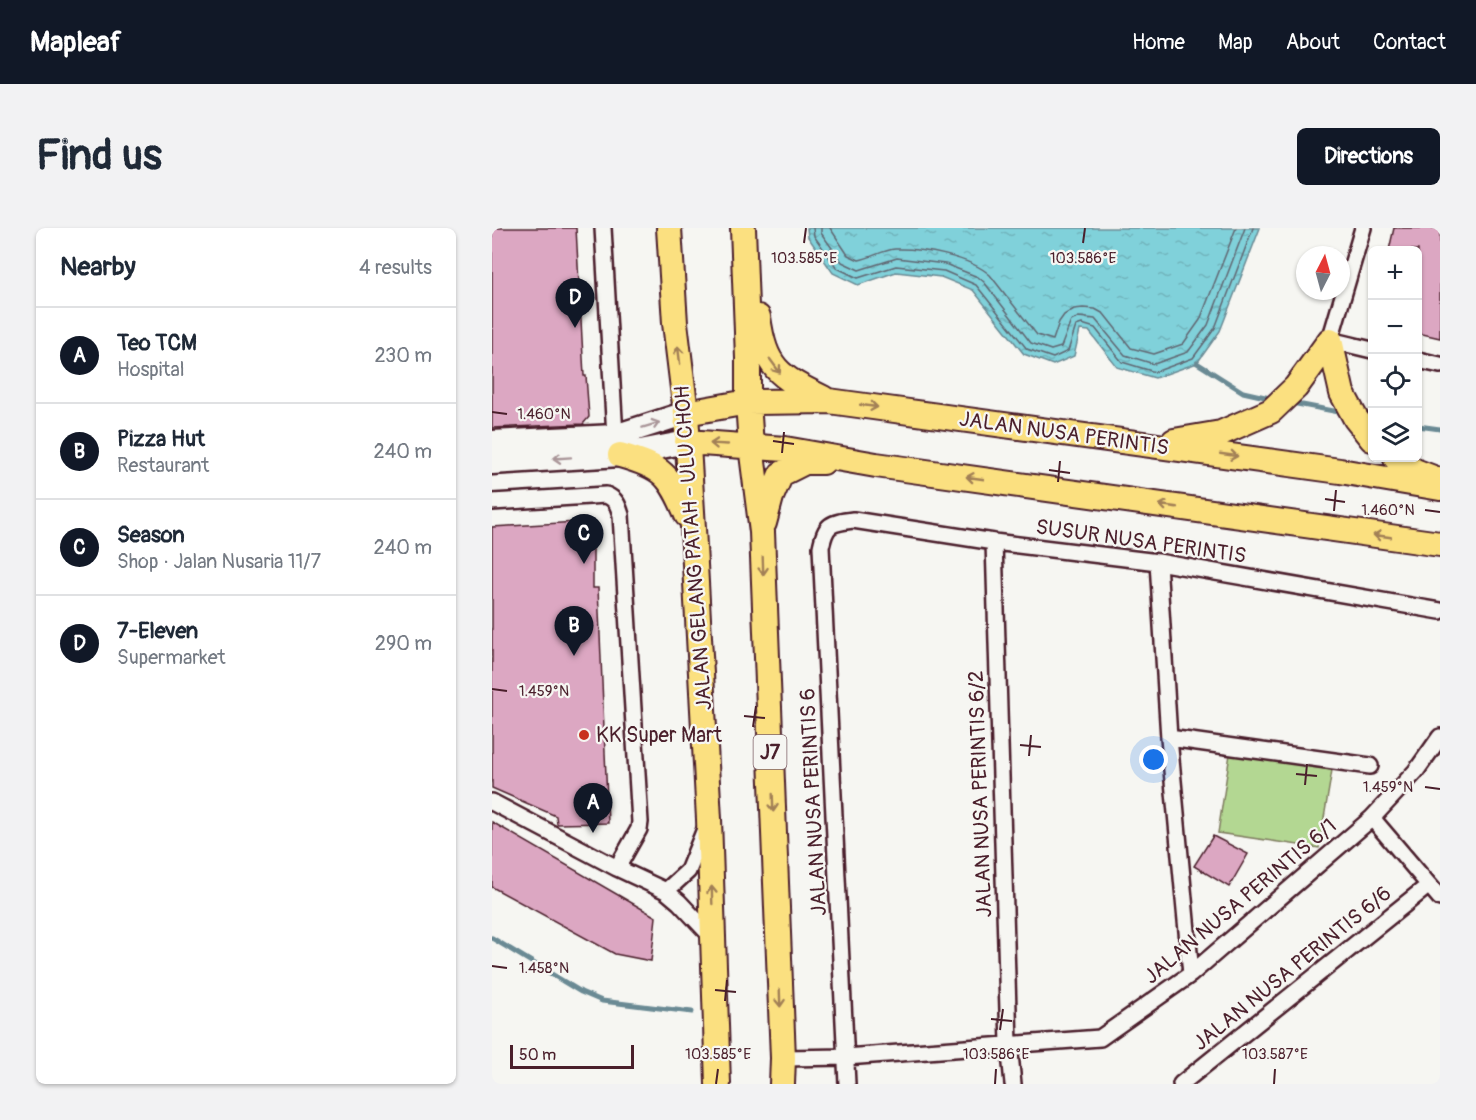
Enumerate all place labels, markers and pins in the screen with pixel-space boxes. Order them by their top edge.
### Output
pin: D [556,279,595,328]
pin: C [564,514,604,564]
pin: B [554,606,593,656]
place label: KK Super Mart [596,722,722,749]
marker: KK Super Mart [577,728,591,742]
pin: A [574,784,612,833]

